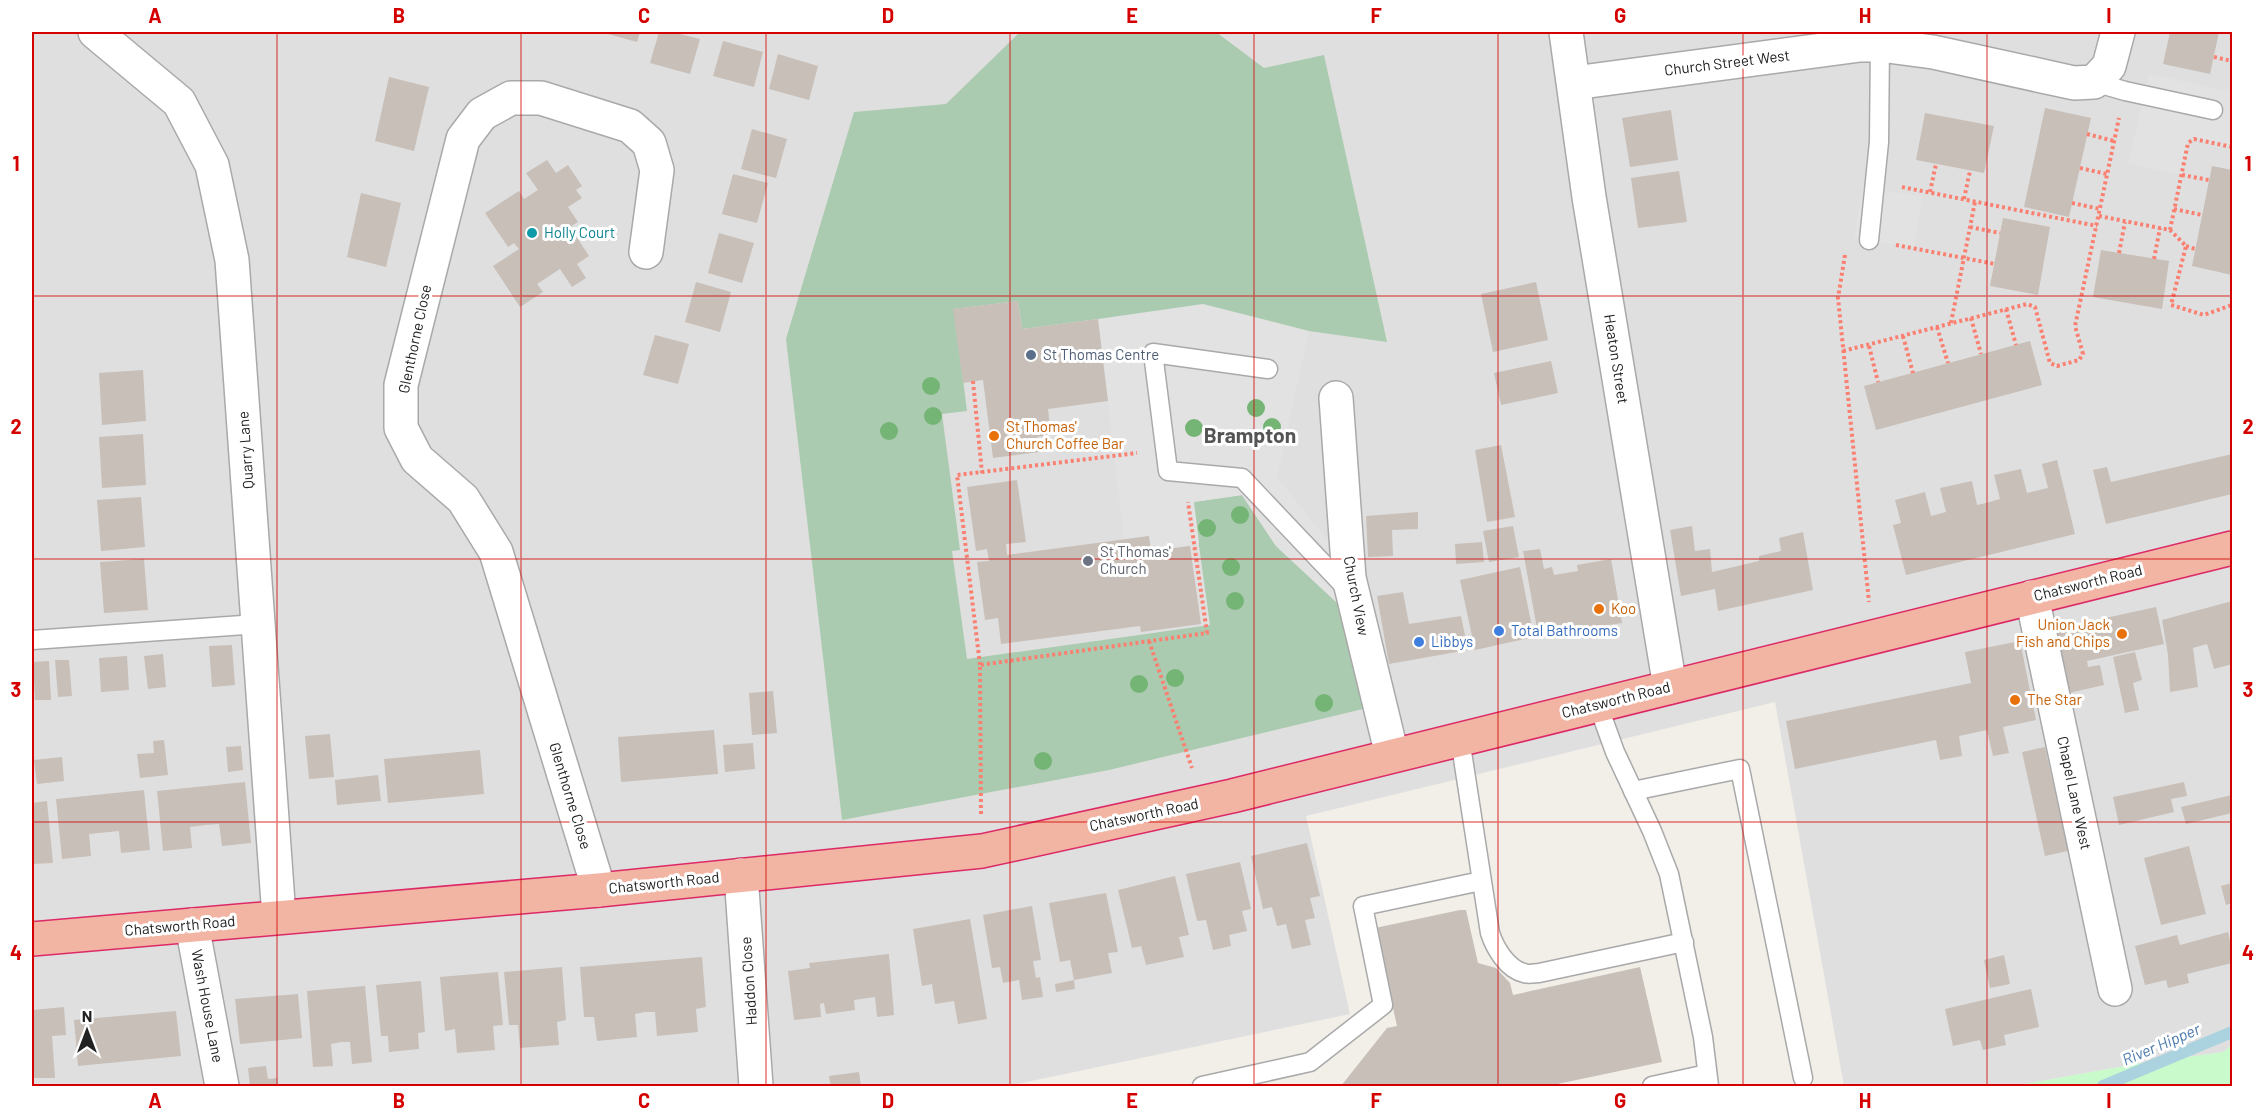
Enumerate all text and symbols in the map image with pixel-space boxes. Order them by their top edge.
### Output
text: A [148,3,162,27]
text: B [393,3,405,27]
text: C [638,3,650,27]
text: D [882,3,894,27]
text: E [1126,3,1138,27]
text: F [1370,3,1382,27]
text: G [1614,3,1626,27]
text: H [1859,3,1871,27]
text: I [2106,3,2112,27]
street label: Church Street West [1663,45,1791,79]
text: 1 [12,151,20,175]
text: 1 [2244,151,2252,175]
place label: Holly Court [544,223,615,241]
marker: Holly Court [525,226,539,240]
street label: Glenthorne Close [394,283,434,395]
street label: Heaton Street [1601,313,1633,405]
place label: St Thomas Centre [1043,345,1159,363]
marker: St Thomas Centre [1024,348,1038,362]
street label: Quarry Lane [233,411,257,489]
text: 2 [10,414,22,438]
text: 2 [2242,414,2254,438]
place label: St Thomas' Church Coffee Bar [1006,417,1125,452]
district label: Brampton [1204,422,1296,447]
marker: St Thomas' Church Coffee Bar [987,429,1001,443]
place label: St Thomas' Church [1100,542,1171,577]
marker: St Thomas' Church [1081,554,1095,568]
street label: Church View [1340,554,1374,637]
street label: Chatsworth Road [2032,560,2144,604]
place label: Koo [1611,599,1636,617]
marker: Koo [1592,602,1606,616]
place label: Union Jack Fish and Chips [2016,615,2110,650]
place label: Total Bathrooms [1511,621,1618,639]
marker: Total Bathrooms [1492,624,1506,638]
marker: Union Jack Fish and Chips [2115,627,2129,641]
place label: Libbys [1431,632,1473,650]
marker: Libbys [1412,635,1426,649]
text: 3 [11,677,21,701]
street label: Chatsworth Road [1560,677,1672,721]
text: 3 [2243,677,2253,701]
place label: The Star [2027,690,2082,708]
marker: The Star [2008,693,2022,707]
street label: Chapel Lane West [2054,734,2096,851]
street label: Glenthorne Close [546,740,596,851]
street label: Chatsworth Road [1088,794,1200,834]
street label: Chatsworth Road [608,867,720,897]
street label: Chatsworth Road [124,911,236,939]
street label: Haddon Close [736,936,760,1026]
text: 4 [10,940,22,964]
text: 4 [2242,940,2254,964]
street label: Wash House Lane [188,948,228,1064]
north arrow [57,1001,117,1061]
text: N [82,1006,92,1025]
water label: River Hipper [2119,1018,2204,1068]
text: A [148,1088,162,1112]
text: B [393,1088,405,1112]
text: C [638,1088,650,1112]
text: D [882,1088,894,1112]
text: E [1126,1088,1138,1112]
text: F [1370,1088,1382,1112]
text: G [1614,1088,1626,1112]
text: H [1859,1088,1871,1112]
text: I [2106,1088,2112,1112]

